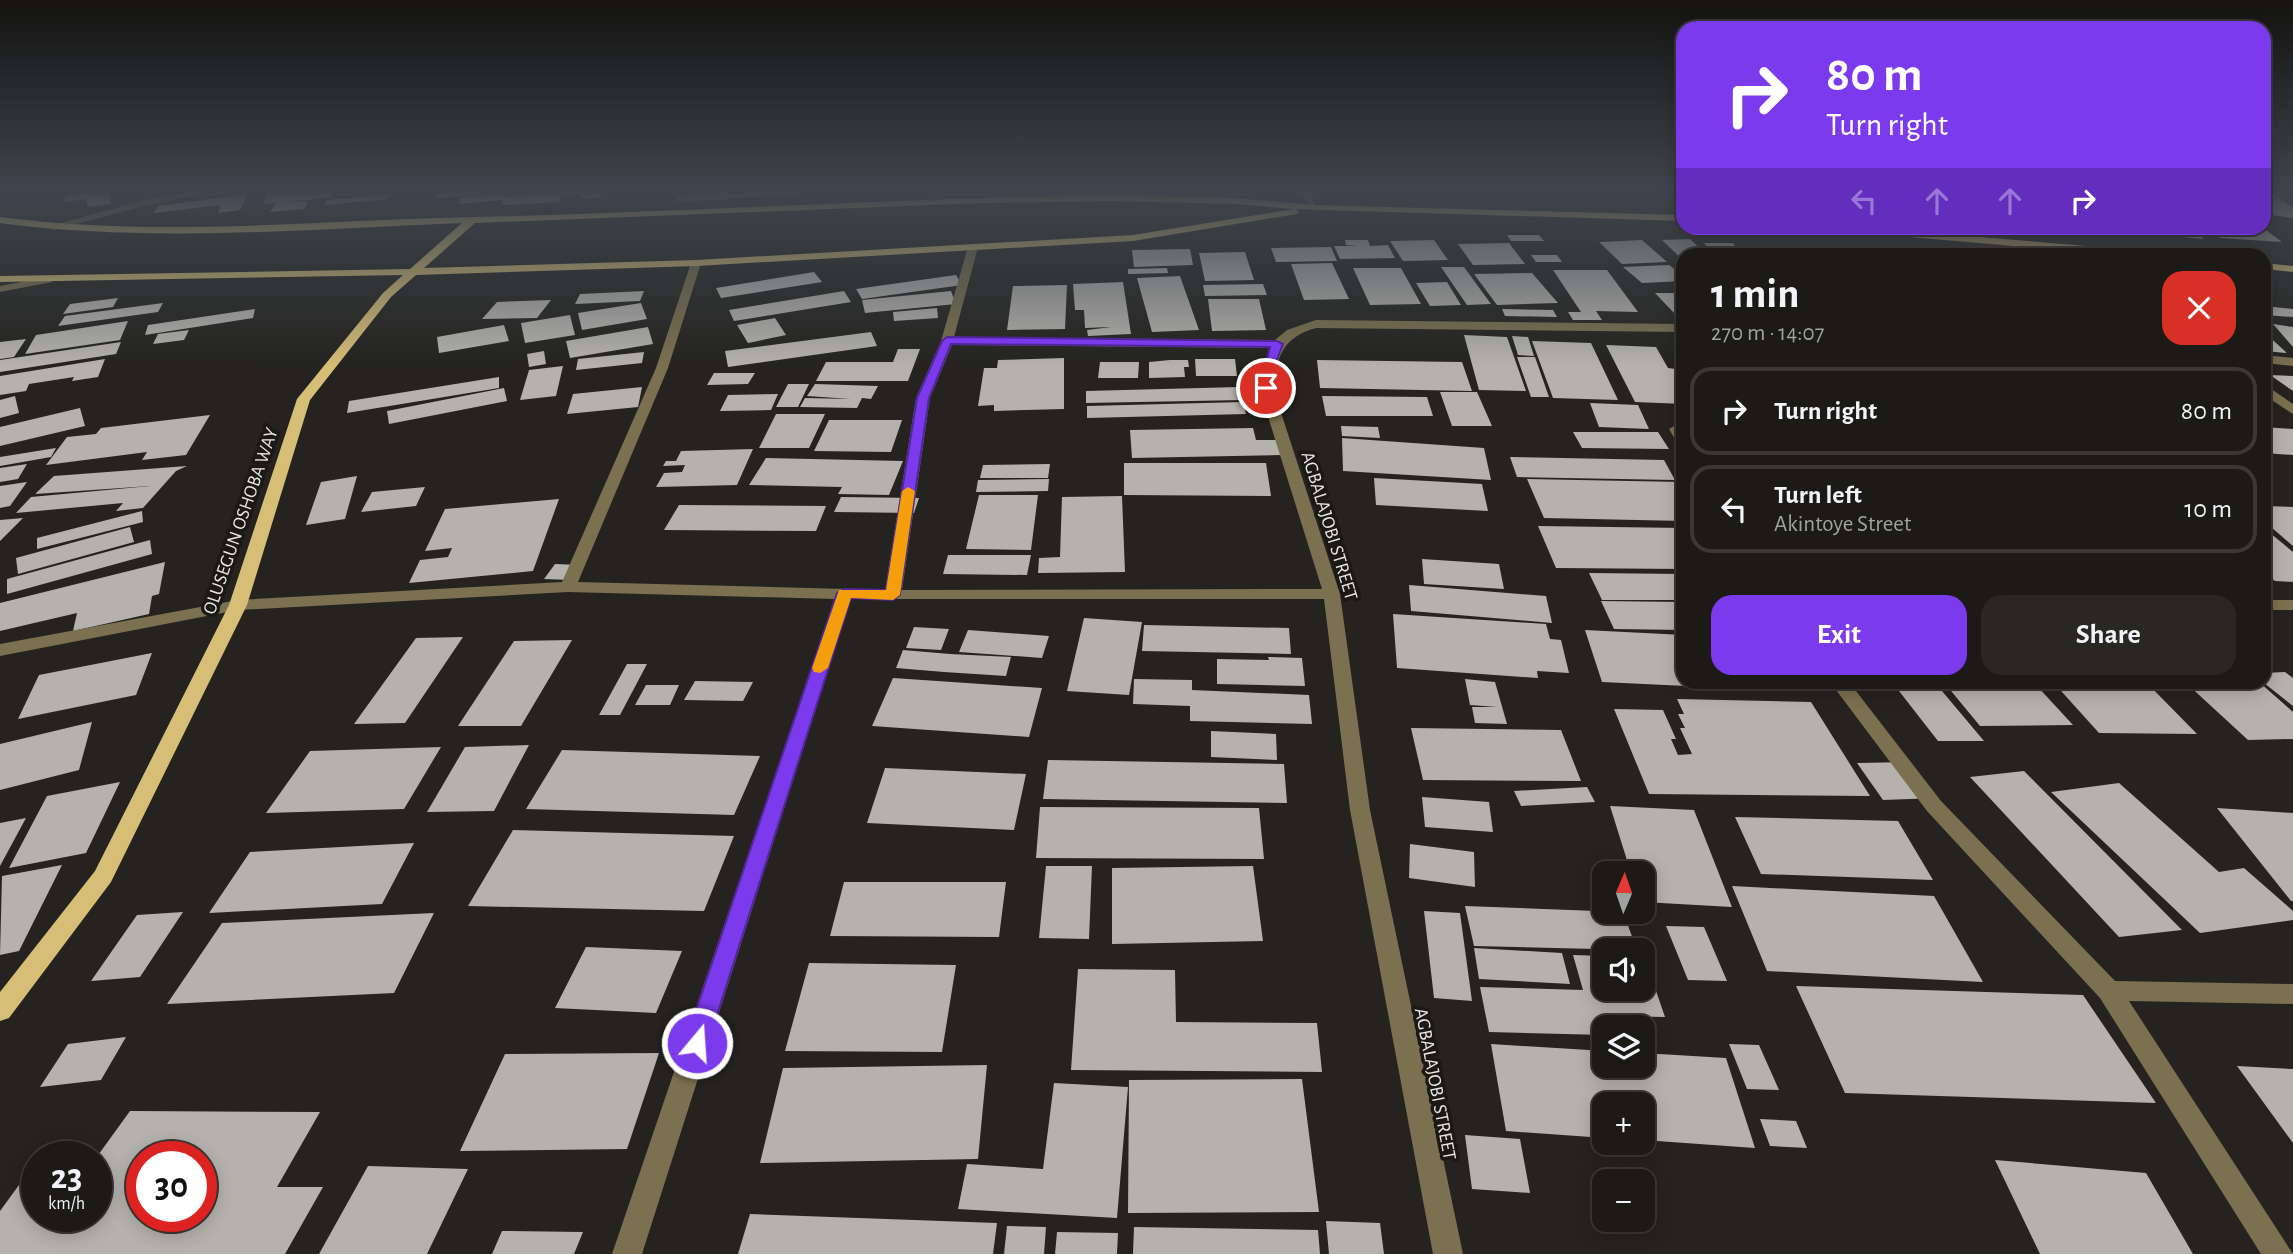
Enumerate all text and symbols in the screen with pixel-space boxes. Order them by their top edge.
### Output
icon: right [1711,49,1802,140]
text: 80 m [1826,51,1923,100]
text: Turn right [1826,109,1948,141]
icon: left [1845,182,1883,220]
icon: ahead [1918,182,1956,220]
icon: ahead [1991,182,2029,220]
icon: right [2064,182,2102,220]
button: close [2162,271,2236,345]
text: 1 min [1711,273,1800,315]
text: 270 m · 14:07 [1711,322,1824,345]
pin [1236,358,1296,418]
icon: arrive [1247,369,1285,407]
icon: right [1715,392,1753,430]
text: Turn right [1774,398,1877,424]
text: 80 m [2181,398,2232,424]
street label: OLUSEGUN OSHOBA WAY [200,425,282,617]
street label: AGBALAJOBI STREET [1297,449,1361,603]
text: Turn left [1774,482,1862,508]
icon: left [1715,490,1753,528]
text: 10 m [2184,496,2232,522]
text: Akintoye Street [1774,513,1911,536]
button: Exit [1711,595,1967,675]
button: Share [1981,595,2236,675]
north arrow [1592,861,1656,924]
map controls [1592,861,1655,1232]
button: sound [1592,938,1655,1001]
position arrow [660,1006,734,1080]
street label: AGBALAJOBI STREET [1411,1006,1459,1162]
button: layers [1592,1015,1655,1078]
button: + [1592,1092,1655,1155]
speed limit sign: 30 [126,1141,217,1232]
text: 23 [51,1160,82,1195]
button: − [1592,1169,1655,1232]
text: km/h [48,1195,85,1213]

